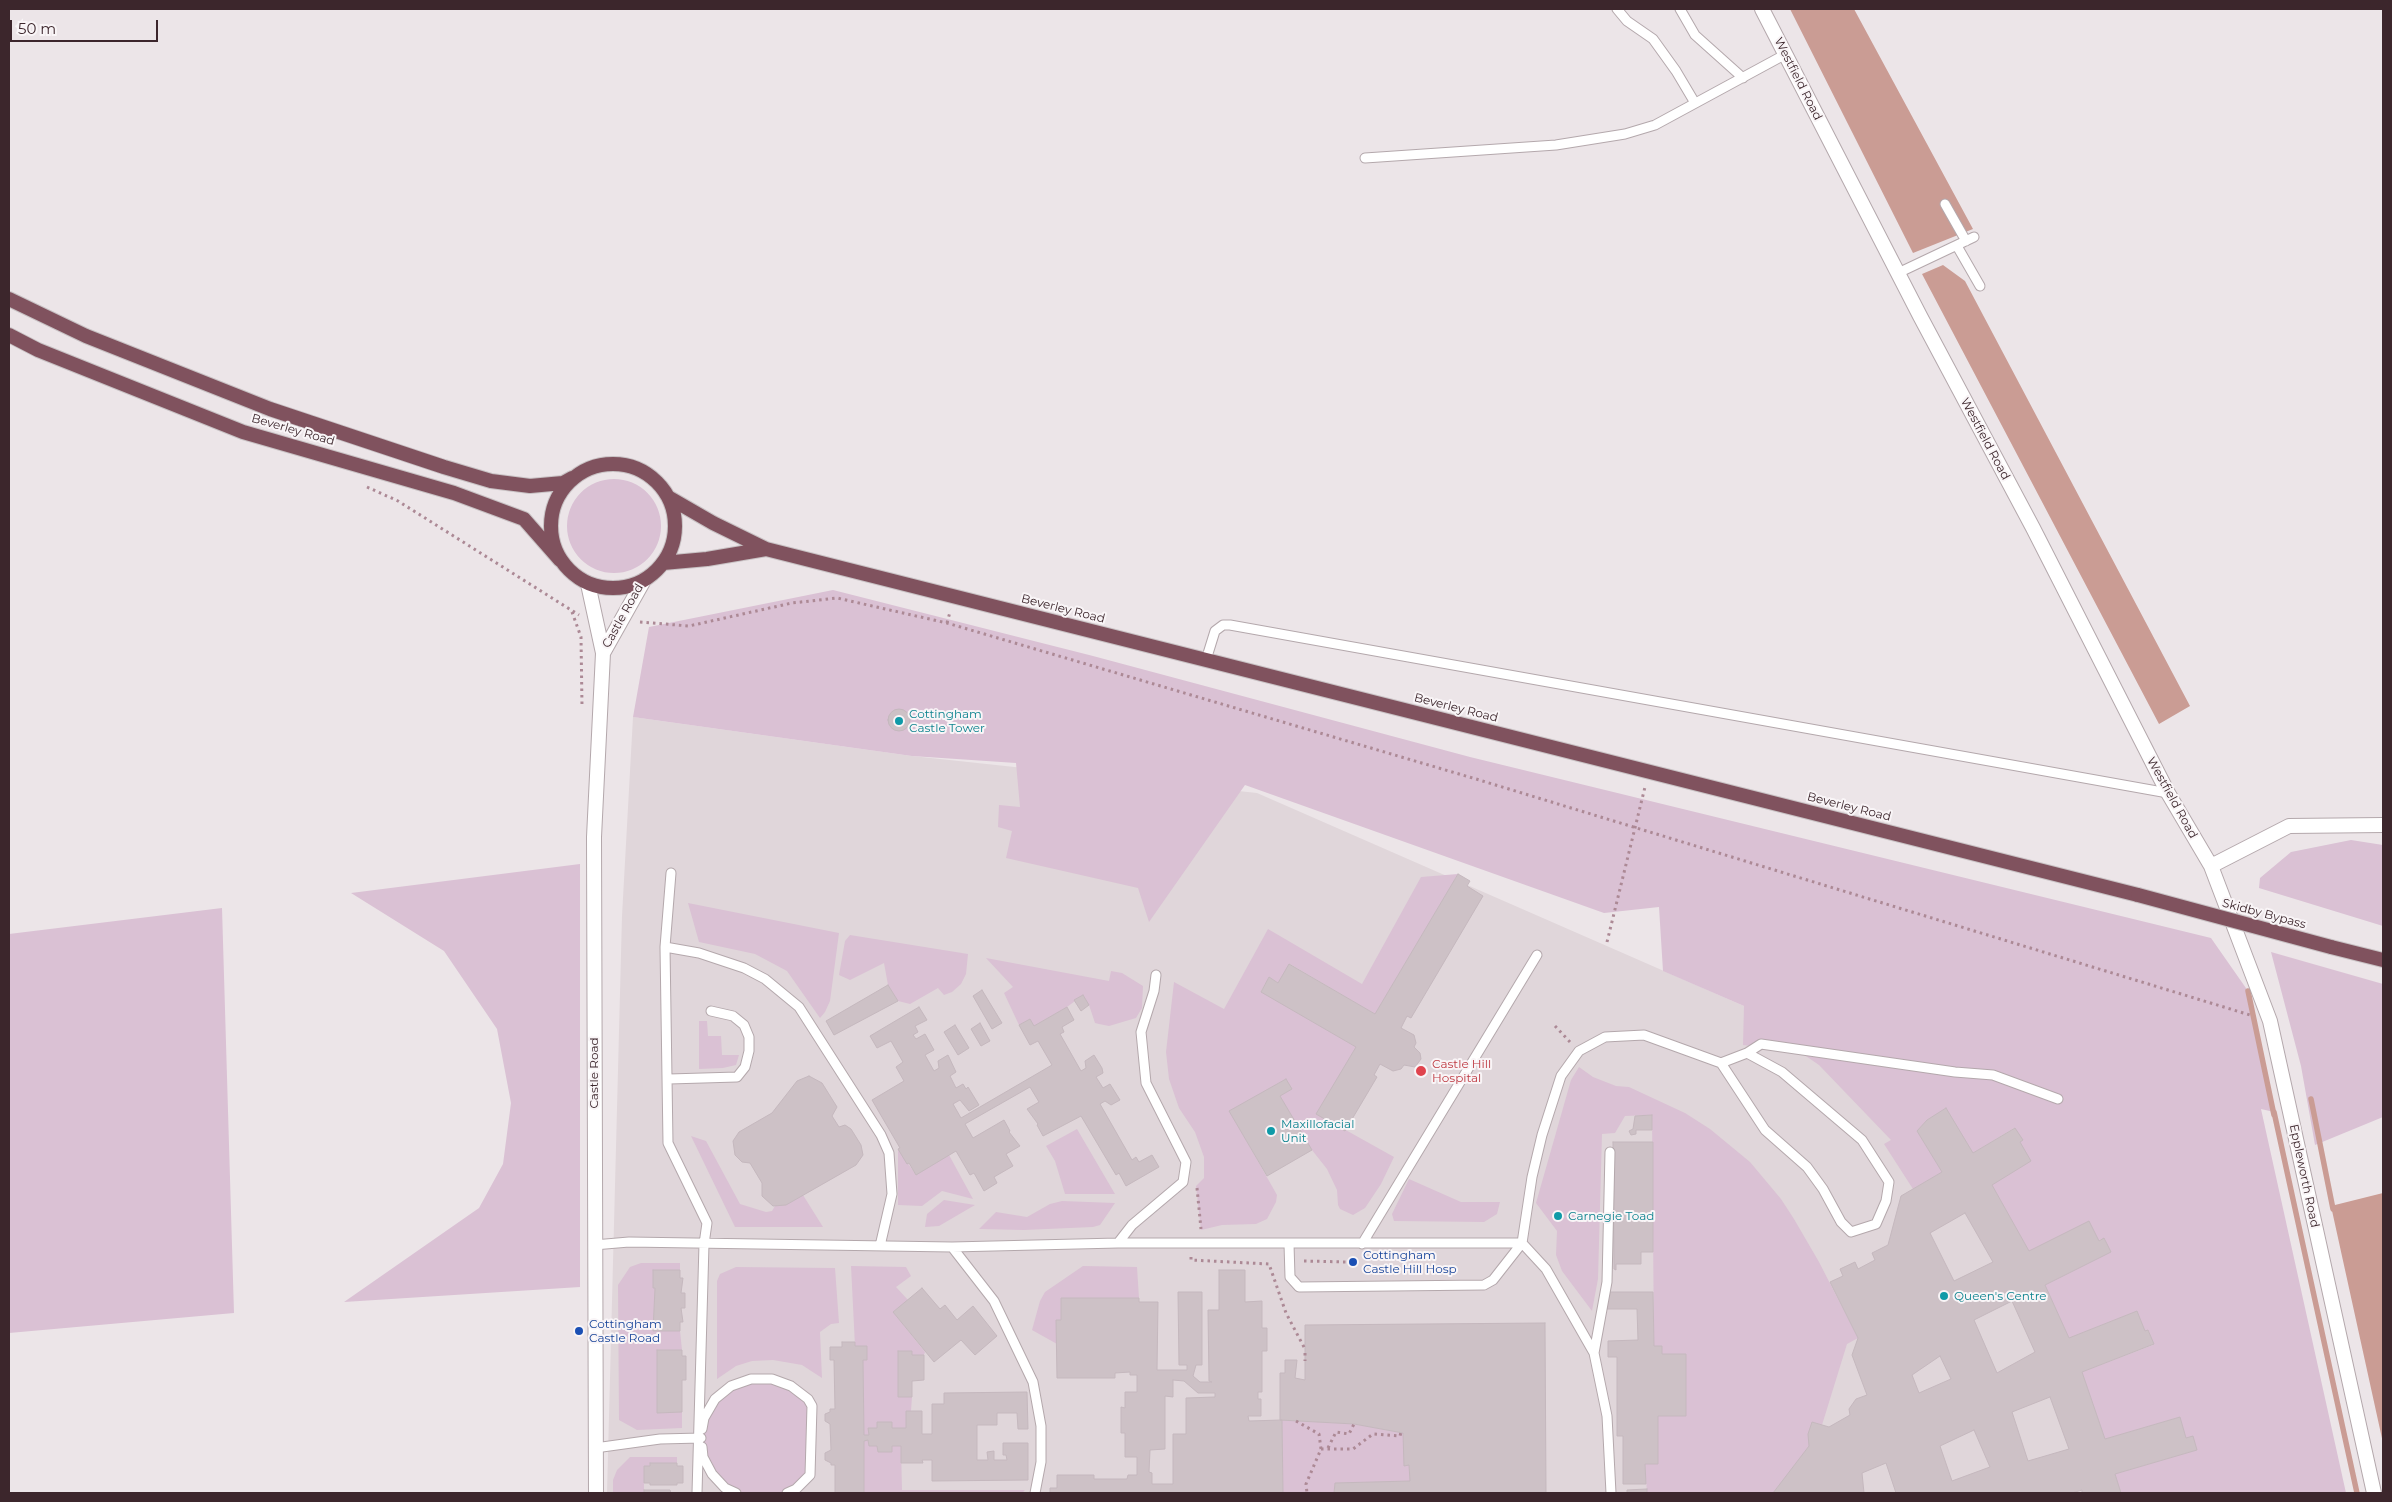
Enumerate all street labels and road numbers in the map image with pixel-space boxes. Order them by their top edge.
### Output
street label: Westfield Road [1771,35,1825,123]
street label: Westfield Road [1957,395,2013,483]
street label: Beverley Road [250,411,336,449]
street label: Castle Road [599,581,647,651]
street label: Beverley Road [1020,592,1106,626]
street label: Beverley Road [1413,691,1499,725]
street label: Westfield Road [2144,755,2200,841]
street label: Beverley Road [1806,790,1892,824]
street label: Skidby Bypass [2221,896,2307,932]
street label: Castle Road [587,1037,601,1109]
street label: Eppleworth Road [2286,1123,2322,1229]

